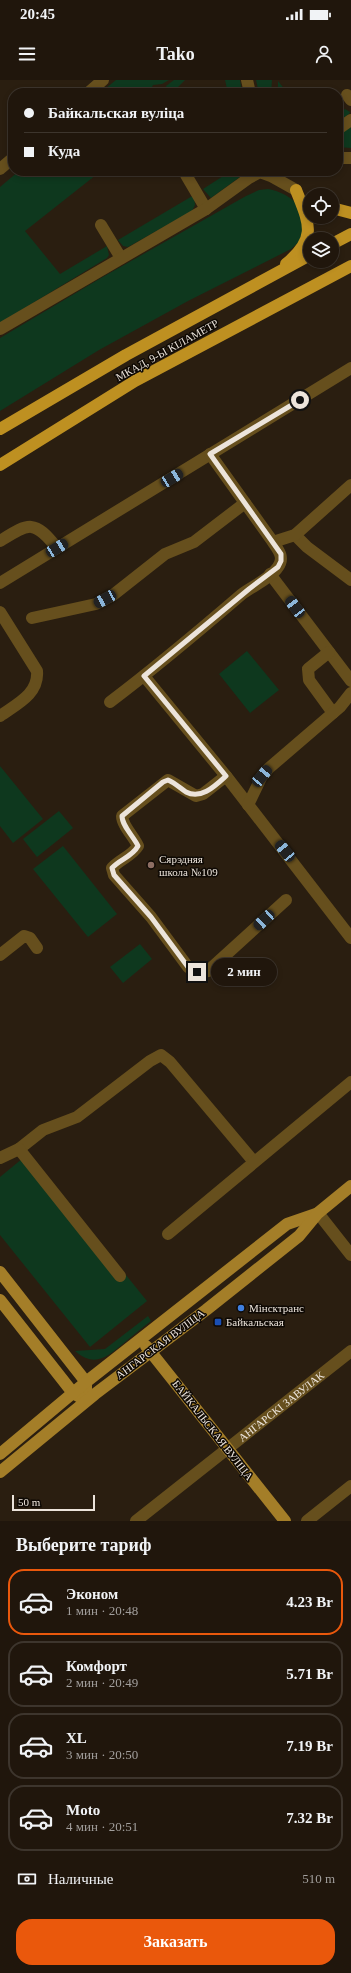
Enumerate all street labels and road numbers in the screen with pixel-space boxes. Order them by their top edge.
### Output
street label: МКАД, 9-Ы КІЛАМЕТР [114,317,220,383]
street label: АНГАРСКАЯ ВУЛІЦА [113,1307,207,1381]
street label: АНГАРСКІ ЗАВУЛАК [236,1368,327,1444]
street label: БАЙКАЛЬСКАЯ ВУЛІЦА [170,1378,256,1482]

